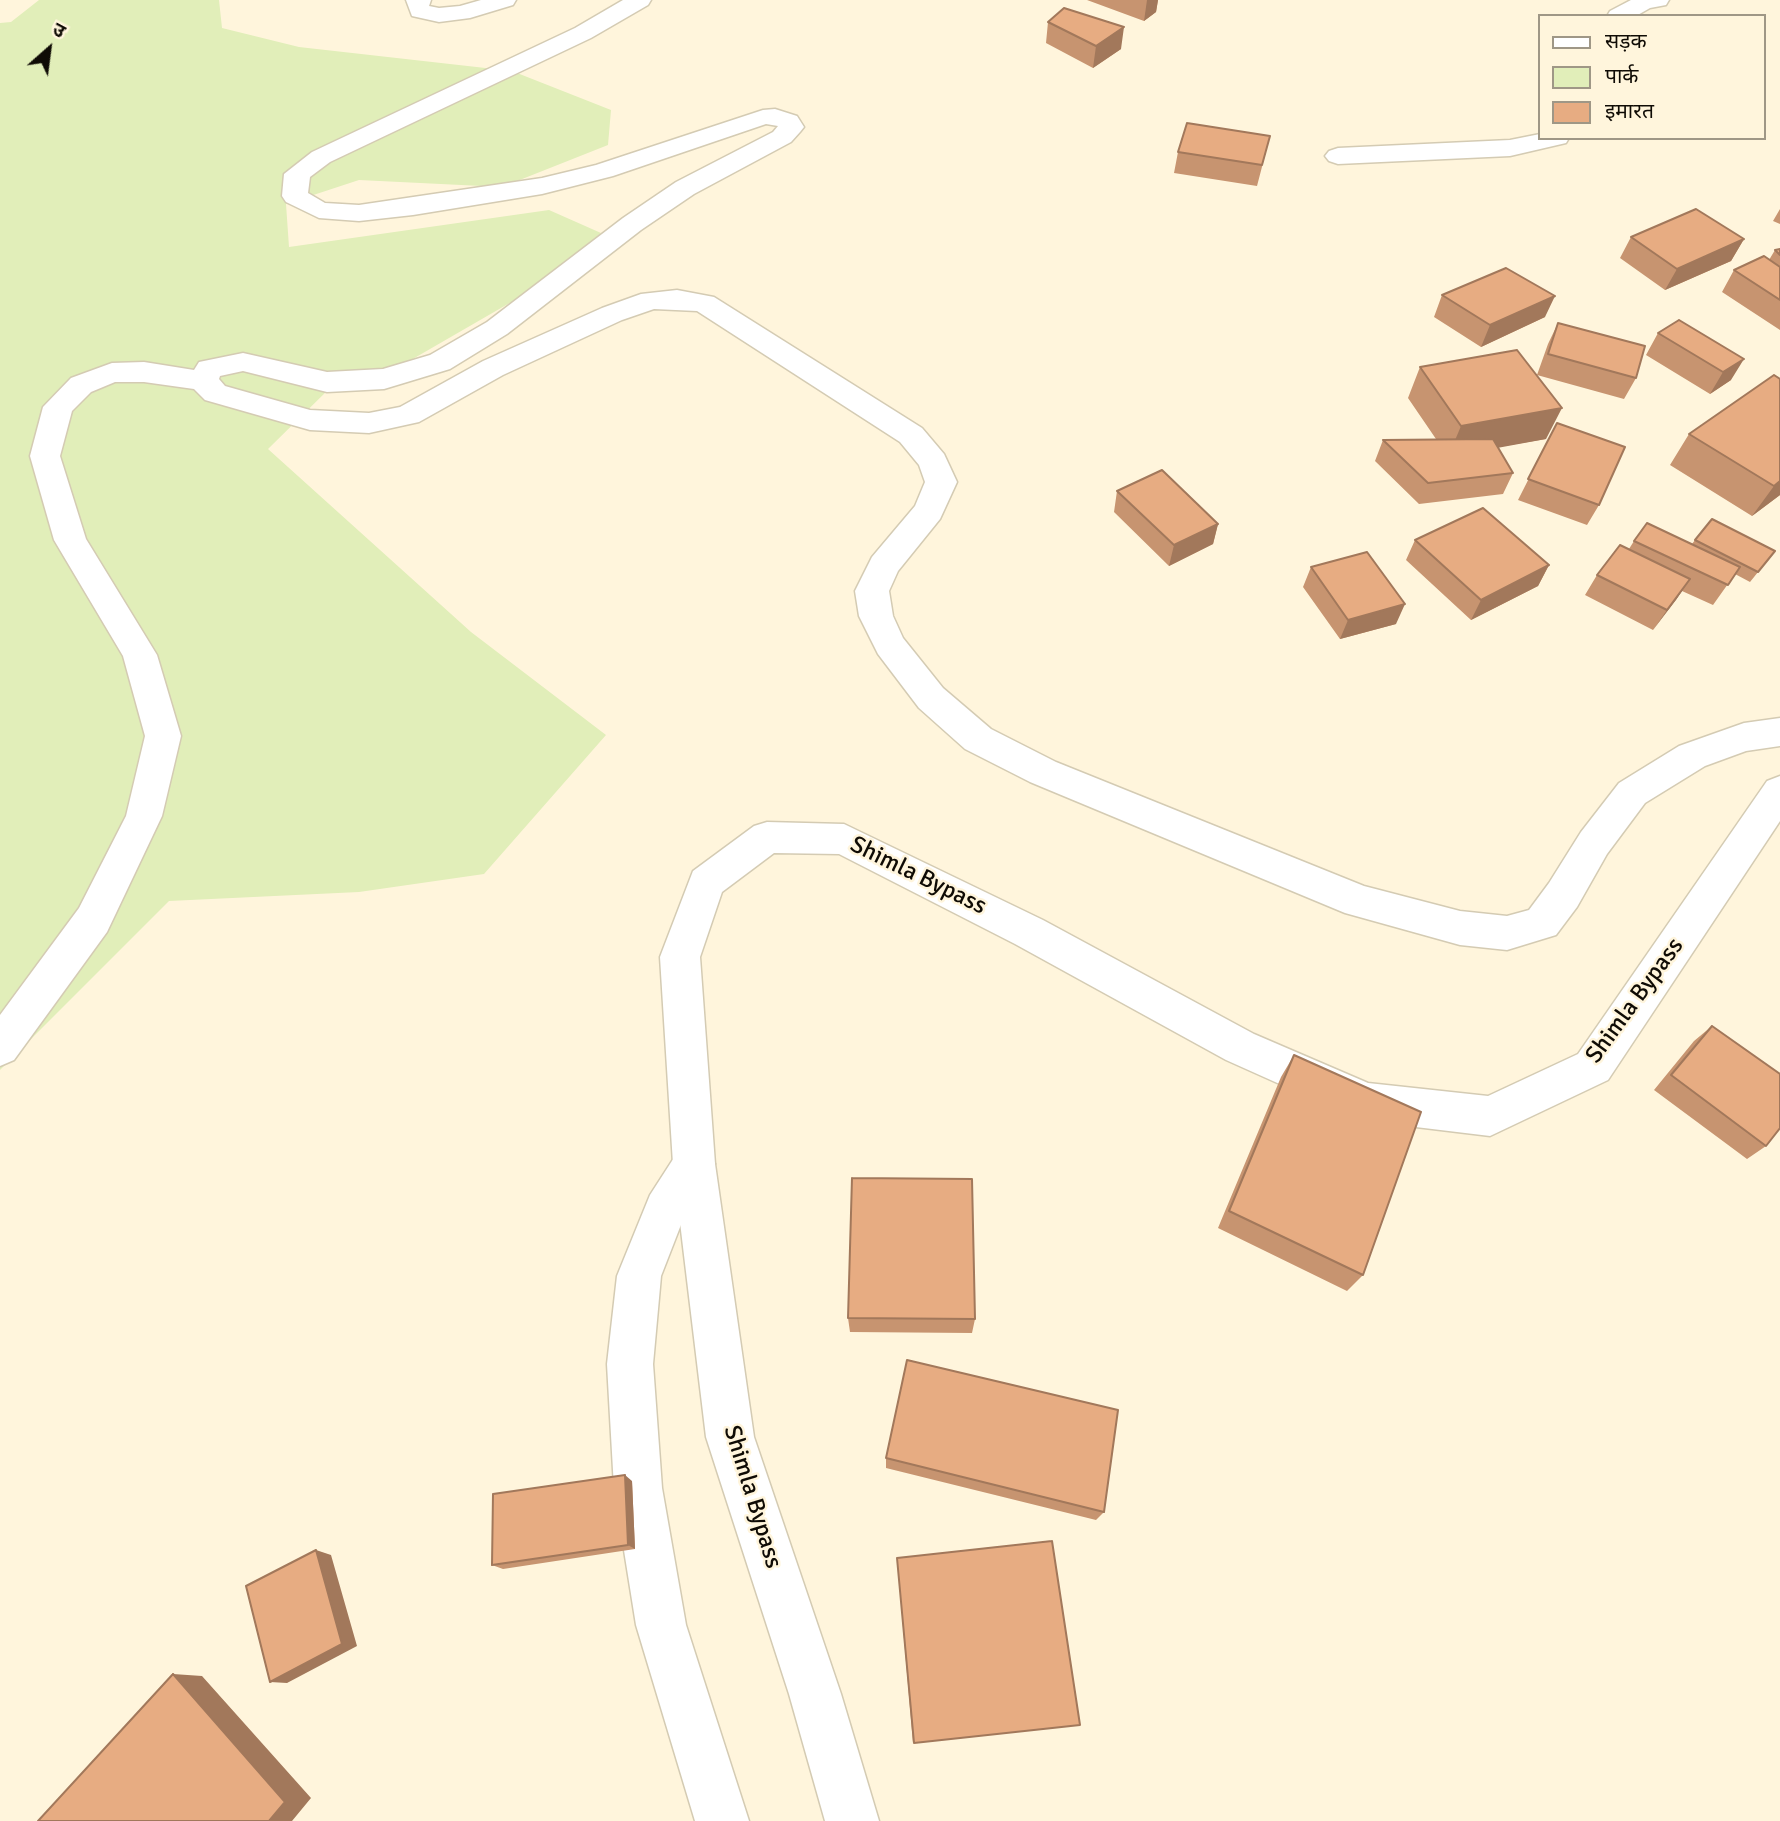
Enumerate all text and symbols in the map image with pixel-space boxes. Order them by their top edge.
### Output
north arrow [14,14,84,84]
legend [1538,14,1766,140]
text: उ [48,17,69,44]
text: सड़क [1605,28,1647,54]
text: पार्क [1605,63,1639,89]
text: इमारत [1605,98,1654,124]
street label: Shimla Bypass [845,831,991,921]
street label: Shimla Bypass [1580,933,1690,1069]
street label: Shimla Bypass [717,1422,787,1572]

